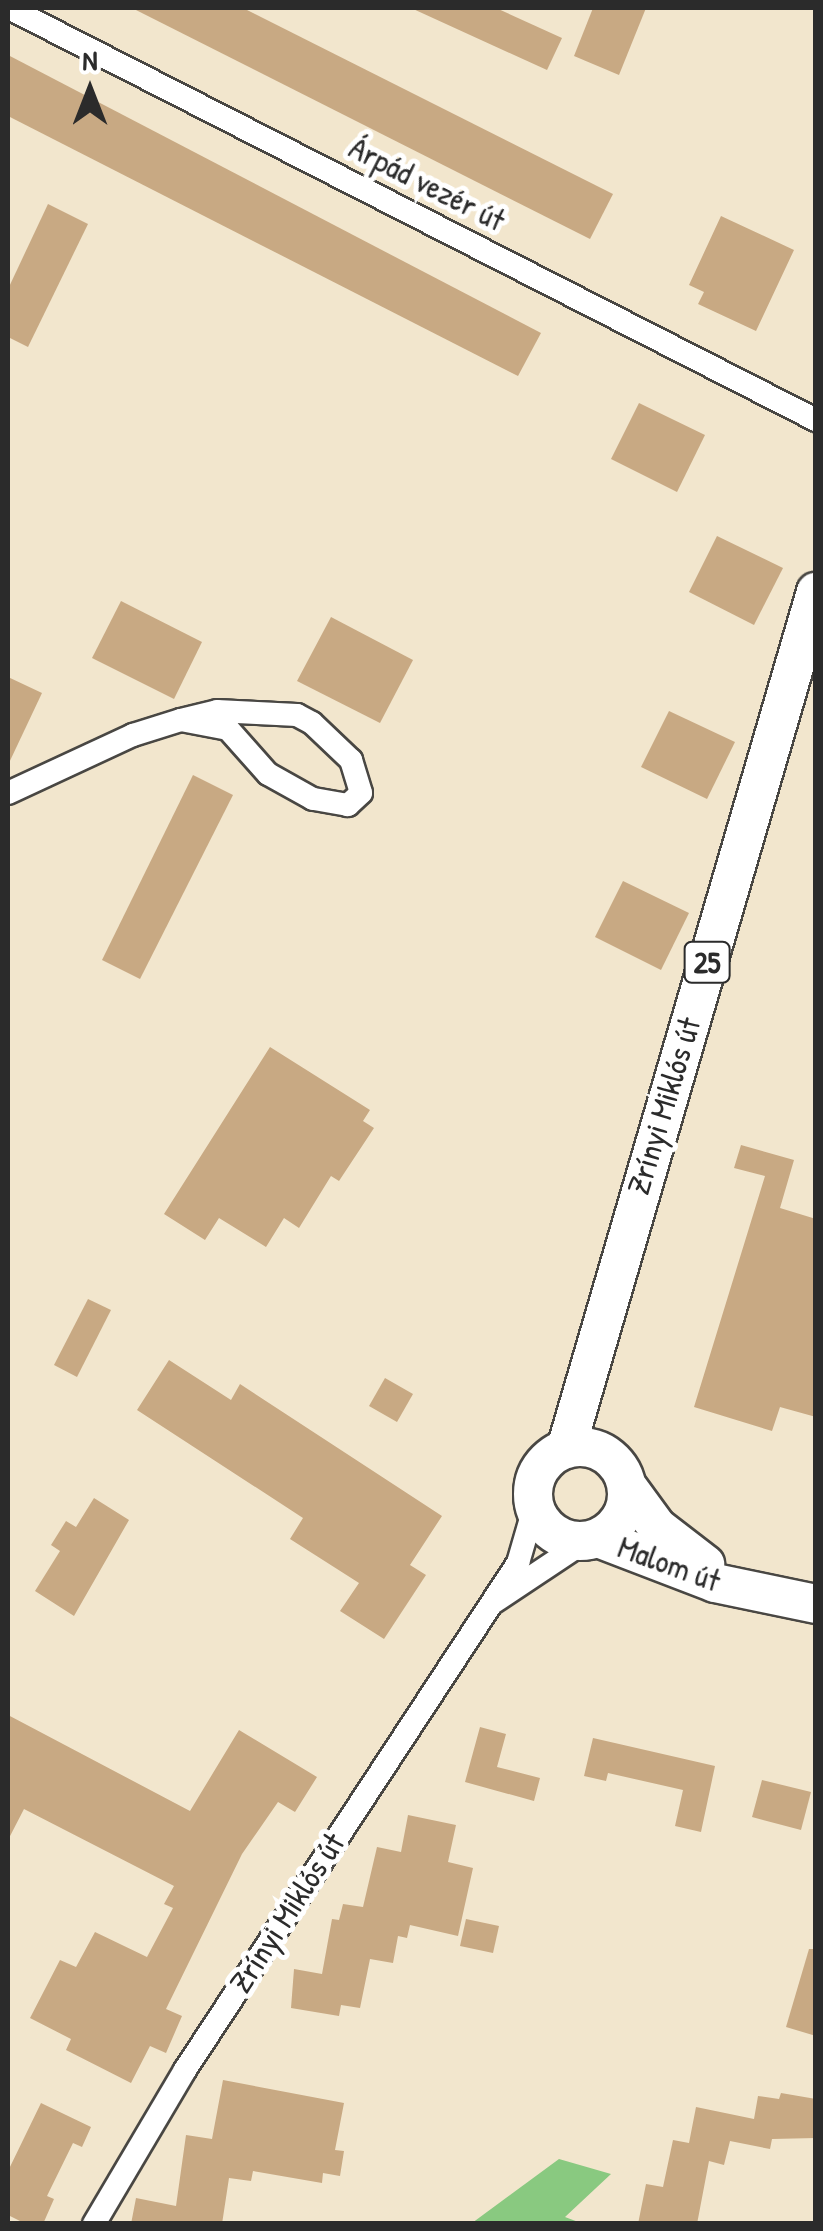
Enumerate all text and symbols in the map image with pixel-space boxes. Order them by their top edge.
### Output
north arrow [40,40,140,140]
text: N [83,41,97,79]
street label: Árpád vezér út [343,128,511,240]
road number: 25 [682,937,732,987]
street label: Zrínyi Miklós út [619,1013,709,1199]
street label: Malom út [613,1528,725,1600]
street label: Zrínyi Miklós út [221,1826,353,2000]

